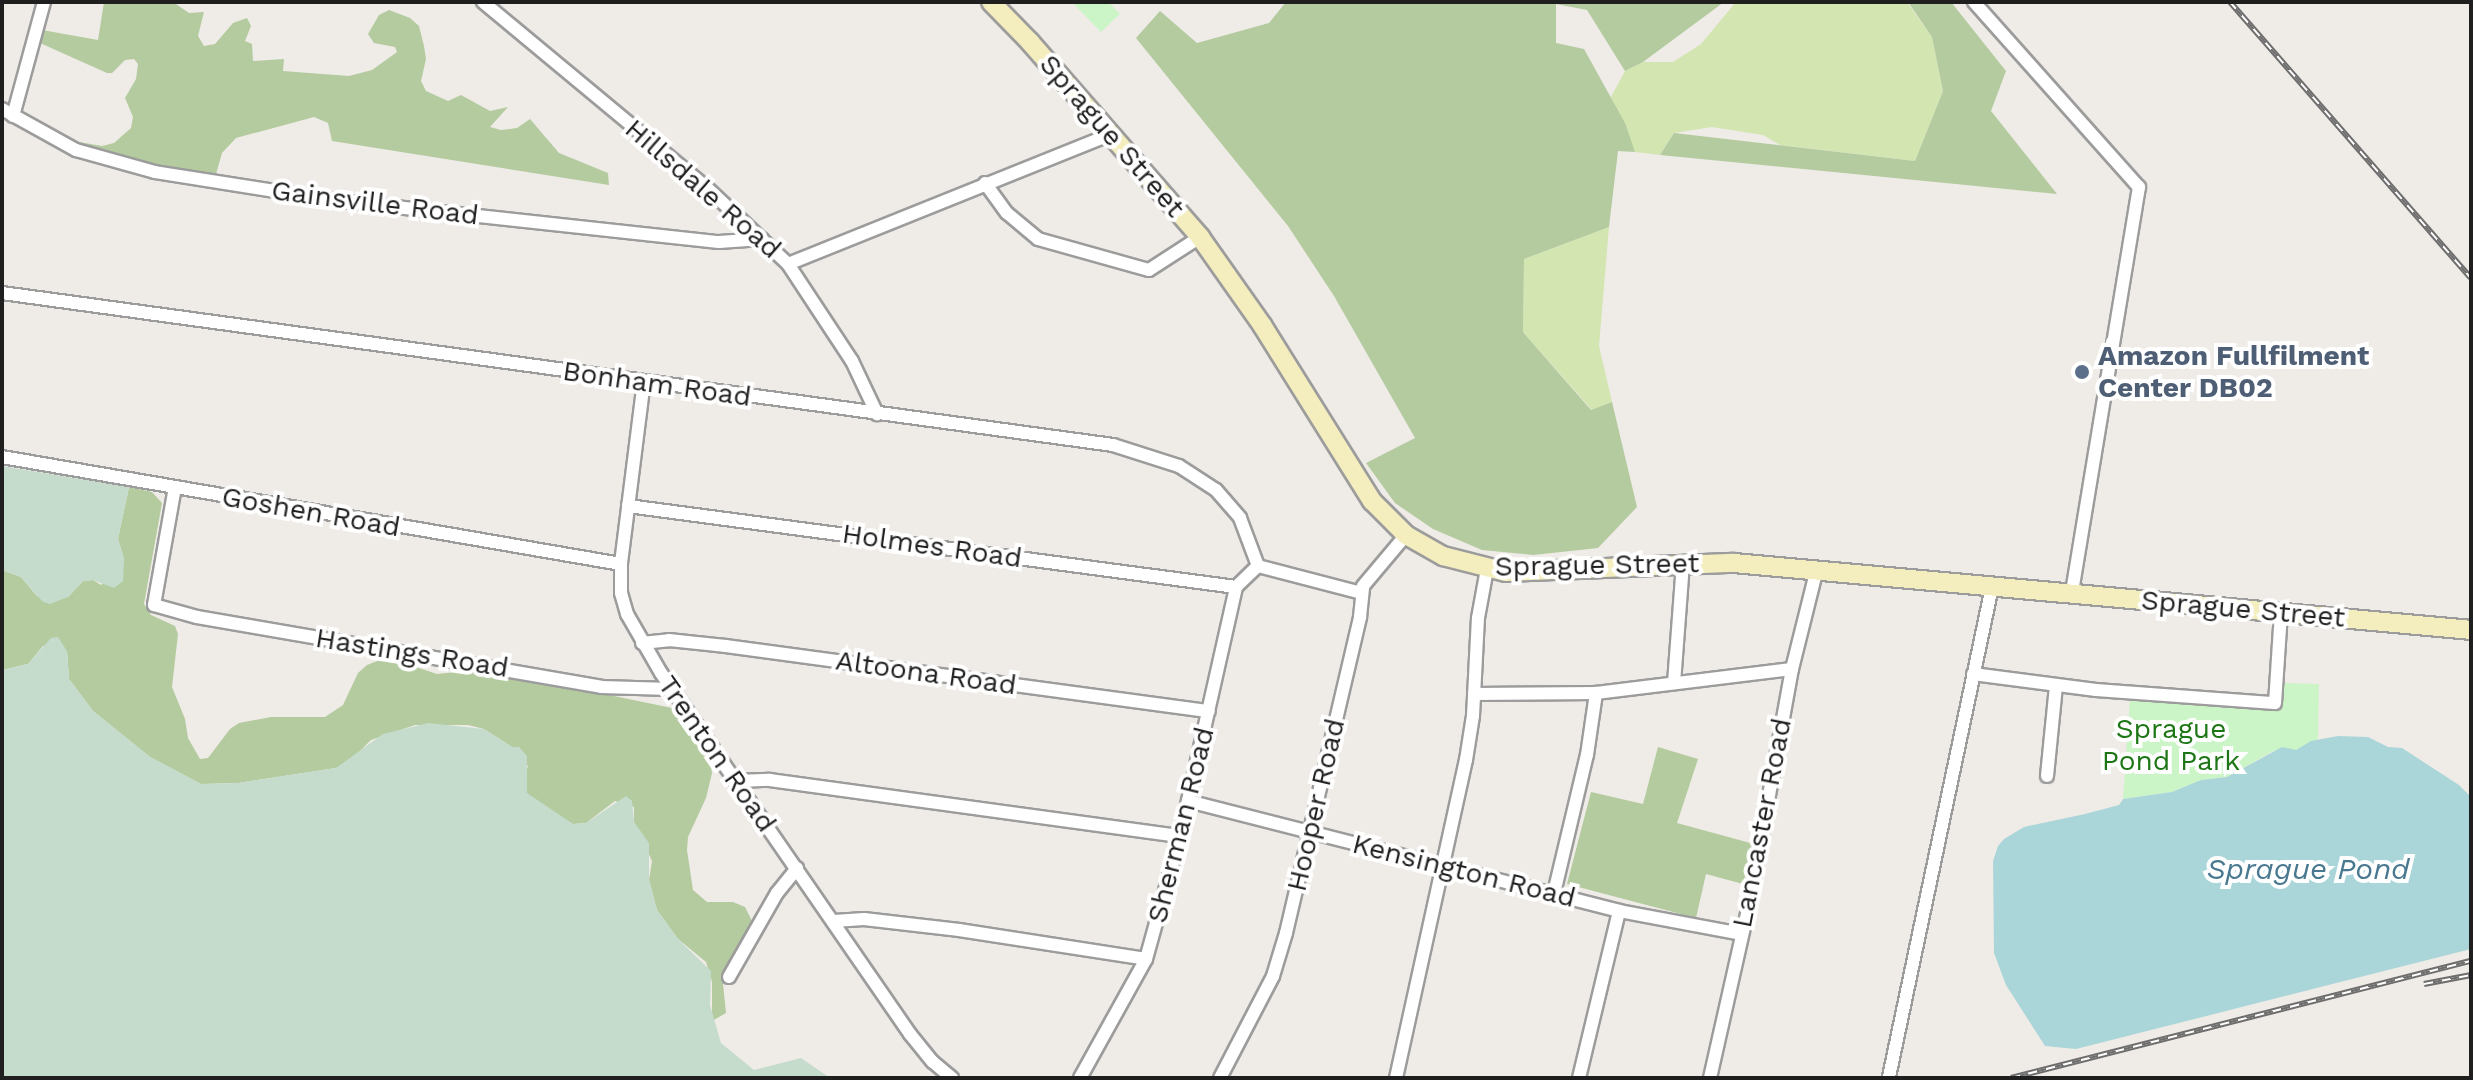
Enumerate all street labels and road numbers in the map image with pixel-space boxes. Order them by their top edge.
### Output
street label: Sprague Street [1032,48,1192,224]
street label: Hillsdale Road [618,112,788,266]
street label: Gainsville Road [269,174,481,232]
street label: Bonham Road [560,354,754,414]
street label: Goshen Road [219,480,403,544]
street label: Holmes Road [840,517,1024,575]
street label: Sprague Street [1495,546,1699,584]
street label: Sprague Street [2140,583,2346,635]
street label: Hastings Road [313,621,511,685]
street label: Altoona Road [833,644,1019,702]
street label: Trenton Road [651,669,783,839]
street label: Hooper Road [1280,715,1352,895]
street label: Lancaster Road [1725,715,1799,931]
street label: Sherman Road [1140,724,1222,926]
street label: Kensington Road [1349,827,1579,915]

